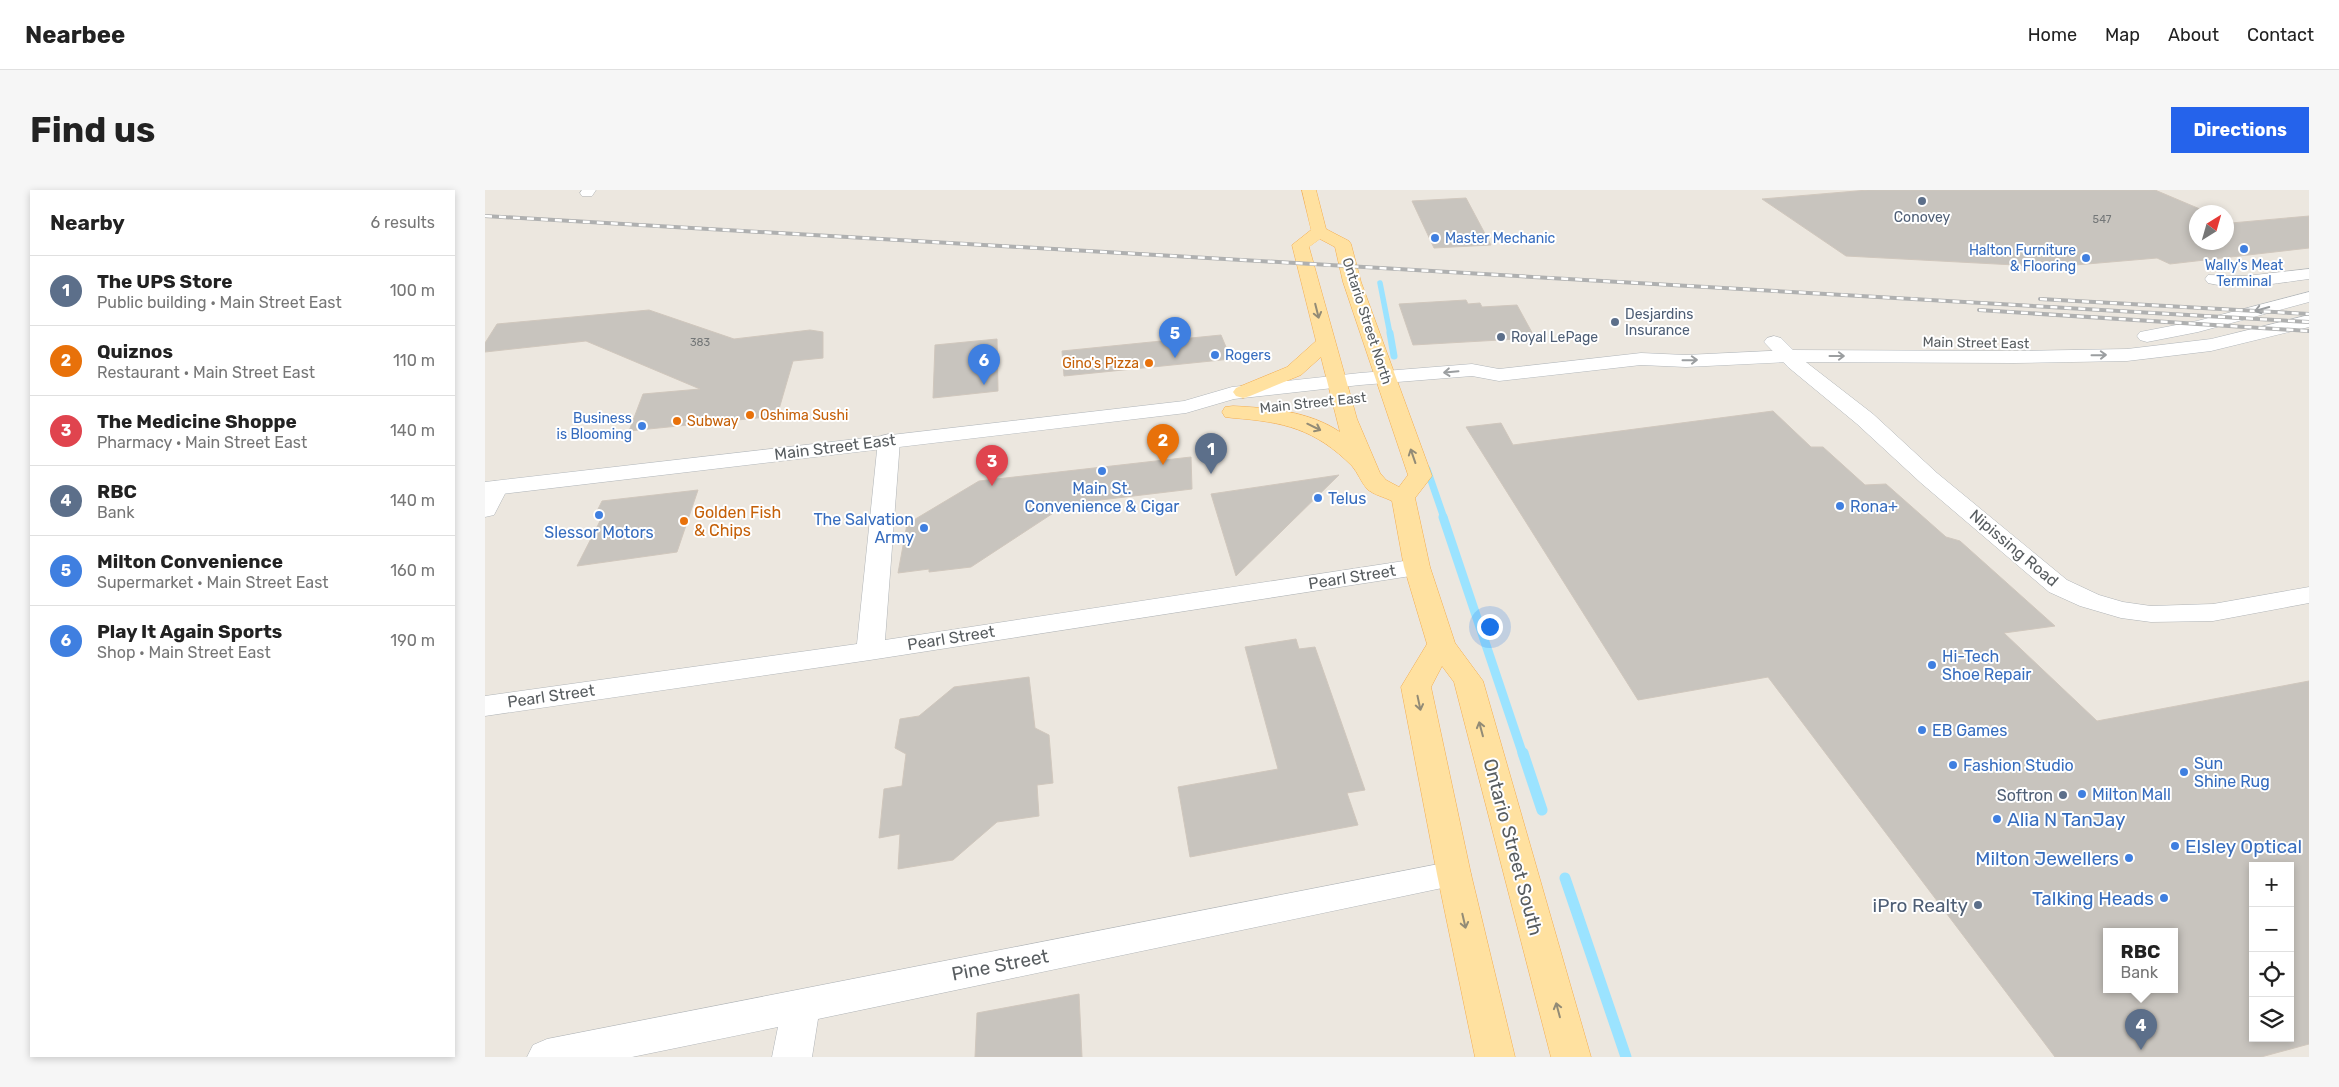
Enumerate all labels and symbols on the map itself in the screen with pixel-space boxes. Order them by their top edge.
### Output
marker: Conovey [1916,195,1928,207]
north arrow [2189,205,2234,250]
place label: Conovey [1894,209,1950,226]
house number: 547 [2093,213,2112,226]
place label: Master Mechanic [1445,230,1556,247]
marker: Master Mechanic [1429,232,1441,244]
place label: Halton Furniture & Flooring [1969,242,2076,275]
marker: Wally's Meat Terminal [2238,243,2250,255]
marker: Halton Furniture & Flooring [2080,252,2092,264]
street label: Ontario Street North [1338,255,1396,387]
place label: Wally's Meat Terminal [2205,257,2284,290]
one-way arrow [1313,303,1322,319]
one-way arrow [2254,305,2270,314]
place label: Desjardins Insurance [1625,306,1693,339]
marker: Desjardins Insurance [1609,316,1621,328]
pin: 5 [1159,317,1191,358]
place label: Royal LePage [1511,329,1598,346]
marker: Royal LePage [1495,331,1507,343]
street label: Main Street East [1922,334,2030,352]
house number: 383 [690,336,710,349]
pin: 6 [968,344,1000,385]
place label: Rogers [1225,347,1271,364]
marker: Rogers [1209,349,1221,361]
one-way arrow [2090,350,2107,360]
one-way arrow [1828,351,1845,361]
place label: Gino's Pizza [1062,355,1139,372]
one-way arrow [1682,356,1698,365]
marker: Gino's Pizza [1143,357,1155,369]
one-way arrow [1443,367,1459,376]
street label: Main Street East [1259,389,1368,417]
place label: Oshima Sushi [760,407,848,424]
marker: Oshima Sushi [744,409,756,421]
place label: Business is Blooming [557,410,632,443]
place label: Subway [687,413,739,430]
marker: Subway [671,415,683,427]
marker: Business is Blooming [636,420,648,432]
one-way arrow [1306,423,1321,433]
pin: 2 [1147,424,1179,465]
street label: Main Street East [773,430,897,464]
pin: 1 [1195,433,1227,474]
pin: 3 [976,445,1008,486]
one-way arrow [1408,448,1417,464]
marker: Main St. Convenience & Cigar [1096,465,1108,477]
place label: Main St. Convenience & Cigar [1025,479,1179,516]
place label: Telus [1328,489,1366,508]
marker: Telus [1312,492,1324,504]
place label: Rona+ [1850,497,1898,516]
marker: Rona+ [1834,500,1846,512]
place label: Golden Fish & Chips [694,503,781,540]
street label: Nipissing Road [1966,505,2062,591]
marker: Slessor Motors [593,509,605,521]
place label: The Salvation Army [813,510,914,547]
marker: Golden Fish & Chips [678,515,690,527]
marker: The Salvation Army [918,522,930,534]
place label: Slessor Motors [544,523,654,542]
street label: Pearl Street [1307,561,1397,593]
your location [1477,614,1503,640]
street label: Pearl Street [906,622,996,654]
place label: Hi-Tech Shoe Repair [1942,647,2031,684]
marker: Hi-Tech Shoe Repair [1926,659,1938,671]
street label: Pearl Street [506,680,596,712]
one-way arrow [1415,694,1424,710]
one-way arrow [1475,721,1485,737]
place label: EB Games [1932,721,2007,740]
marker: EB Games [1916,724,1928,736]
place label: Sun Shine Rug [2194,754,2270,791]
street label: Ontario Street South [1478,756,1548,938]
place label: Fashion Studio [1963,756,2074,775]
marker: Fashion Studio [1947,759,1959,771]
marker: Sun Shine Rug [2178,766,2190,778]
place label: Milton Mall [2092,785,2171,804]
place label: Softron [1997,786,2053,805]
marker: Milton Mall [2076,788,2088,800]
marker: Softron [2057,789,2069,801]
place label: Alia N TanJay [2007,808,2125,831]
marker: Alia N TanJay [1991,813,2003,825]
place label: Elsley Optical [2185,835,2302,858]
marker: Elsley Optical [2169,840,2181,852]
place label: Milton Jewellers [1975,847,2119,870]
marker: Milton Jewellers [2123,852,2135,864]
place label: Talking Heads [2032,887,2154,910]
marker: Talking Heads [2158,892,2170,904]
place label: iPro Realty [1873,894,1968,917]
marker: iPro Realty [1972,899,1984,911]
one-way arrow [1460,913,1470,929]
street label: Pine Street [949,944,1051,986]
one-way arrow [1552,1002,1562,1018]
pin: 4 [2125,1009,2157,1050]

